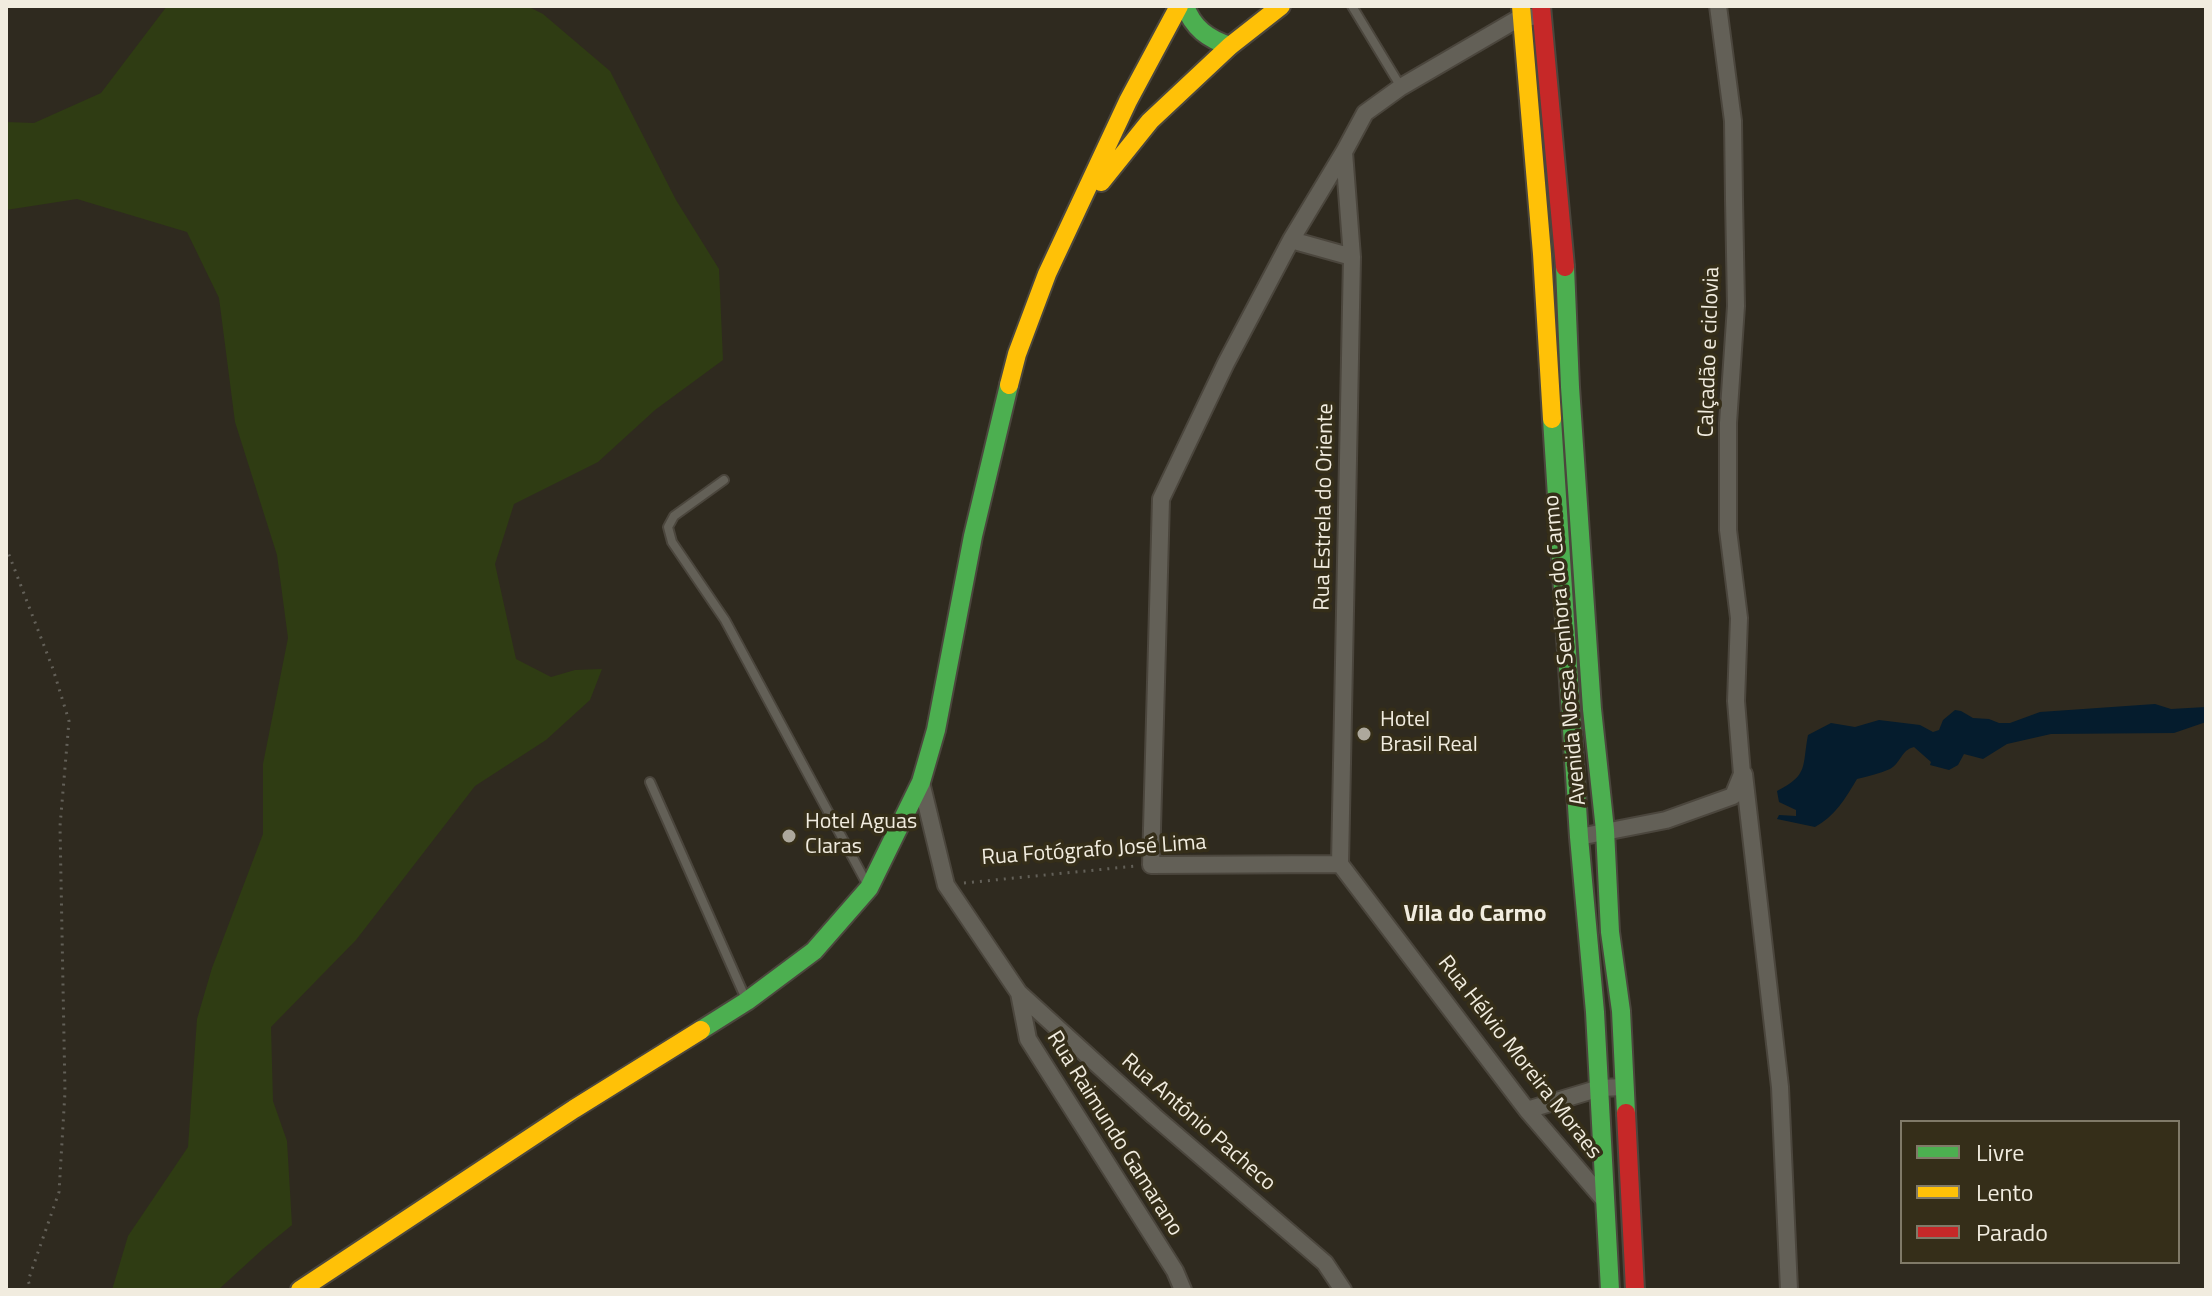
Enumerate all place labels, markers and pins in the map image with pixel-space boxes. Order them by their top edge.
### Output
place label: Hotel Brasil Real [1380,708,1478,760]
marker: Hotel Brasil Real [1355,725,1373,743]
place label: Hotel Aguas Claras [805,810,917,862]
marker: Hotel Aguas Claras [780,827,798,845]

